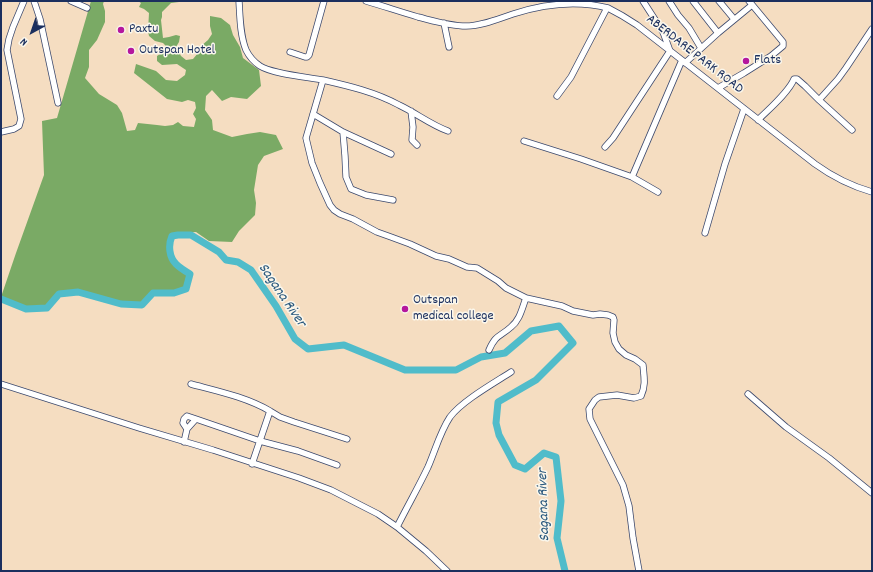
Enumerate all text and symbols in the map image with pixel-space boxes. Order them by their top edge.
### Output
north arrow [12,12,52,52]
street label: ABERDARE PARK ROAD [642,12,746,98]
place label: Paxtu [129,22,158,38]
marker: Paxtu [116,25,126,35]
text: N [17,33,32,49]
place label: Outspan Hotel [139,43,215,59]
marker: Outspan Hotel [126,46,136,56]
place label: Flats [754,53,781,69]
marker: Flats [741,56,751,66]
water label: Sagana River [253,261,309,331]
place label: Outspan medical college [413,293,494,326]
marker: Outspan medical college [400,304,410,314]
water label: Sagana River [535,468,555,542]

